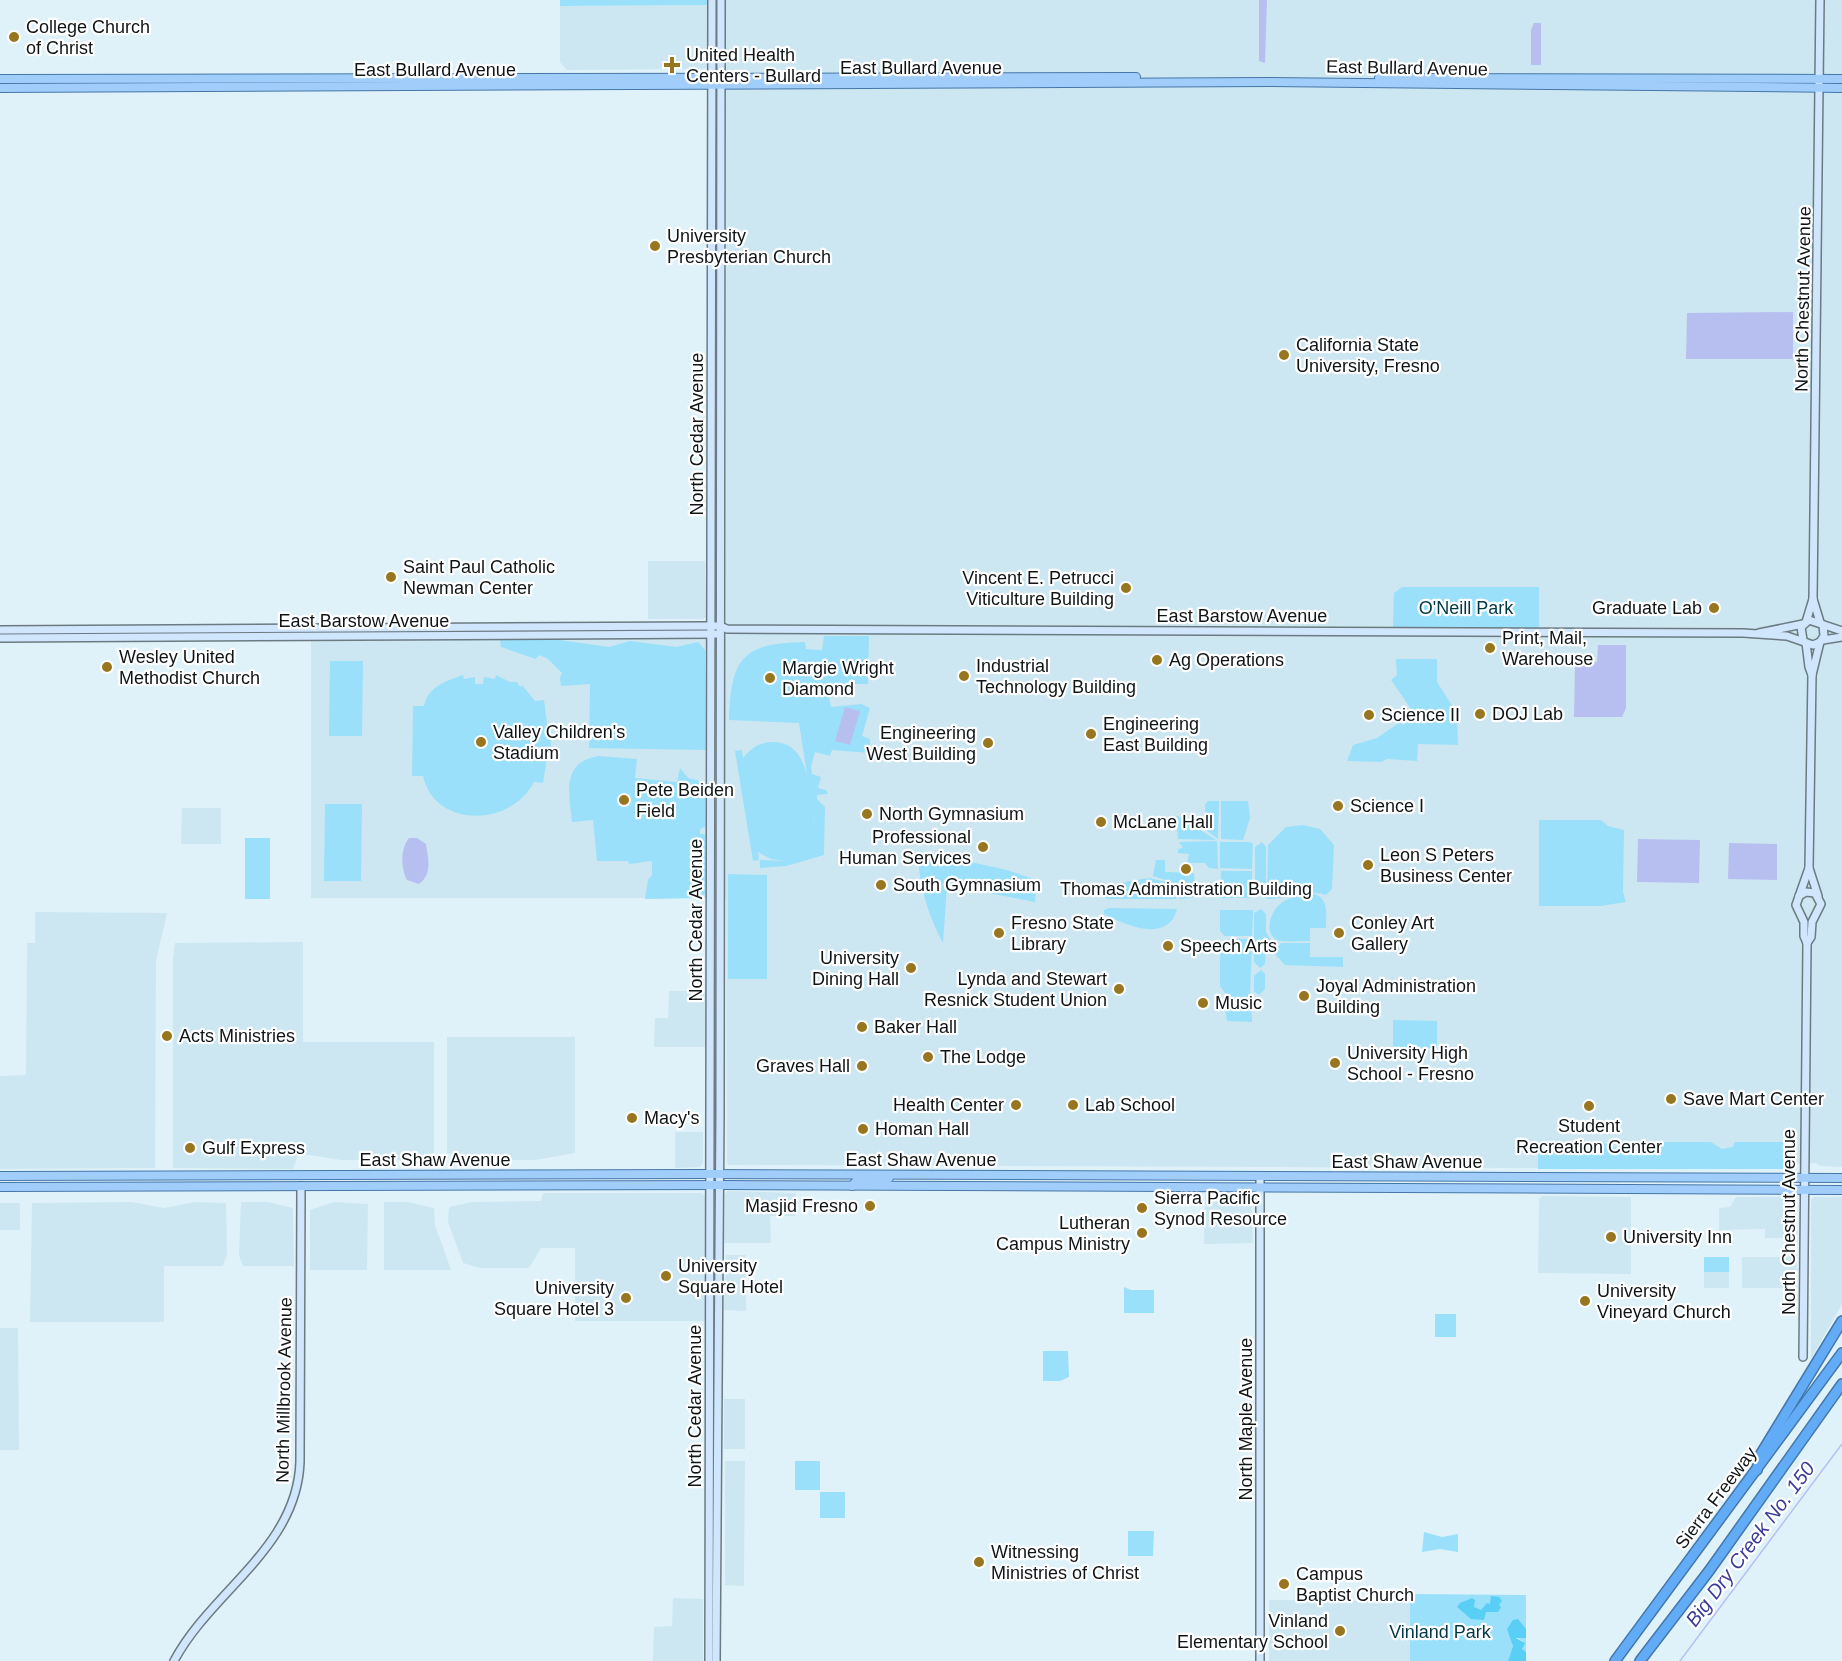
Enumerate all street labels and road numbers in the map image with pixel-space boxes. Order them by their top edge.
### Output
street label: East Bullard Avenue [1326,57,1488,79]
street label: East Bullard Avenue [840,58,1002,78]
street label: East Bullard Avenue [354,60,516,80]
street label: North Chestnut Avenue [1791,206,1815,392]
street label: North Cedar Avenue [687,353,707,515]
street label: East Barstow Avenue [1157,606,1327,626]
street label: East Barstow Avenue [279,611,449,631]
street label: North Cedar Avenue [686,839,706,1001]
street label: North Chestnut Avenue [1779,1129,1799,1315]
street label: East Shaw Avenue [360,1150,510,1170]
street label: East Shaw Avenue [846,1150,996,1170]
street label: East Shaw Avenue [1332,1152,1482,1172]
street label: North Millbrook Avenue [272,1297,296,1483]
street label: North Cedar Avenue [685,1325,705,1487]
street label: North Maple Avenue [1236,1338,1256,1500]
street label: Sierra Freeway [1671,1443,1761,1553]

